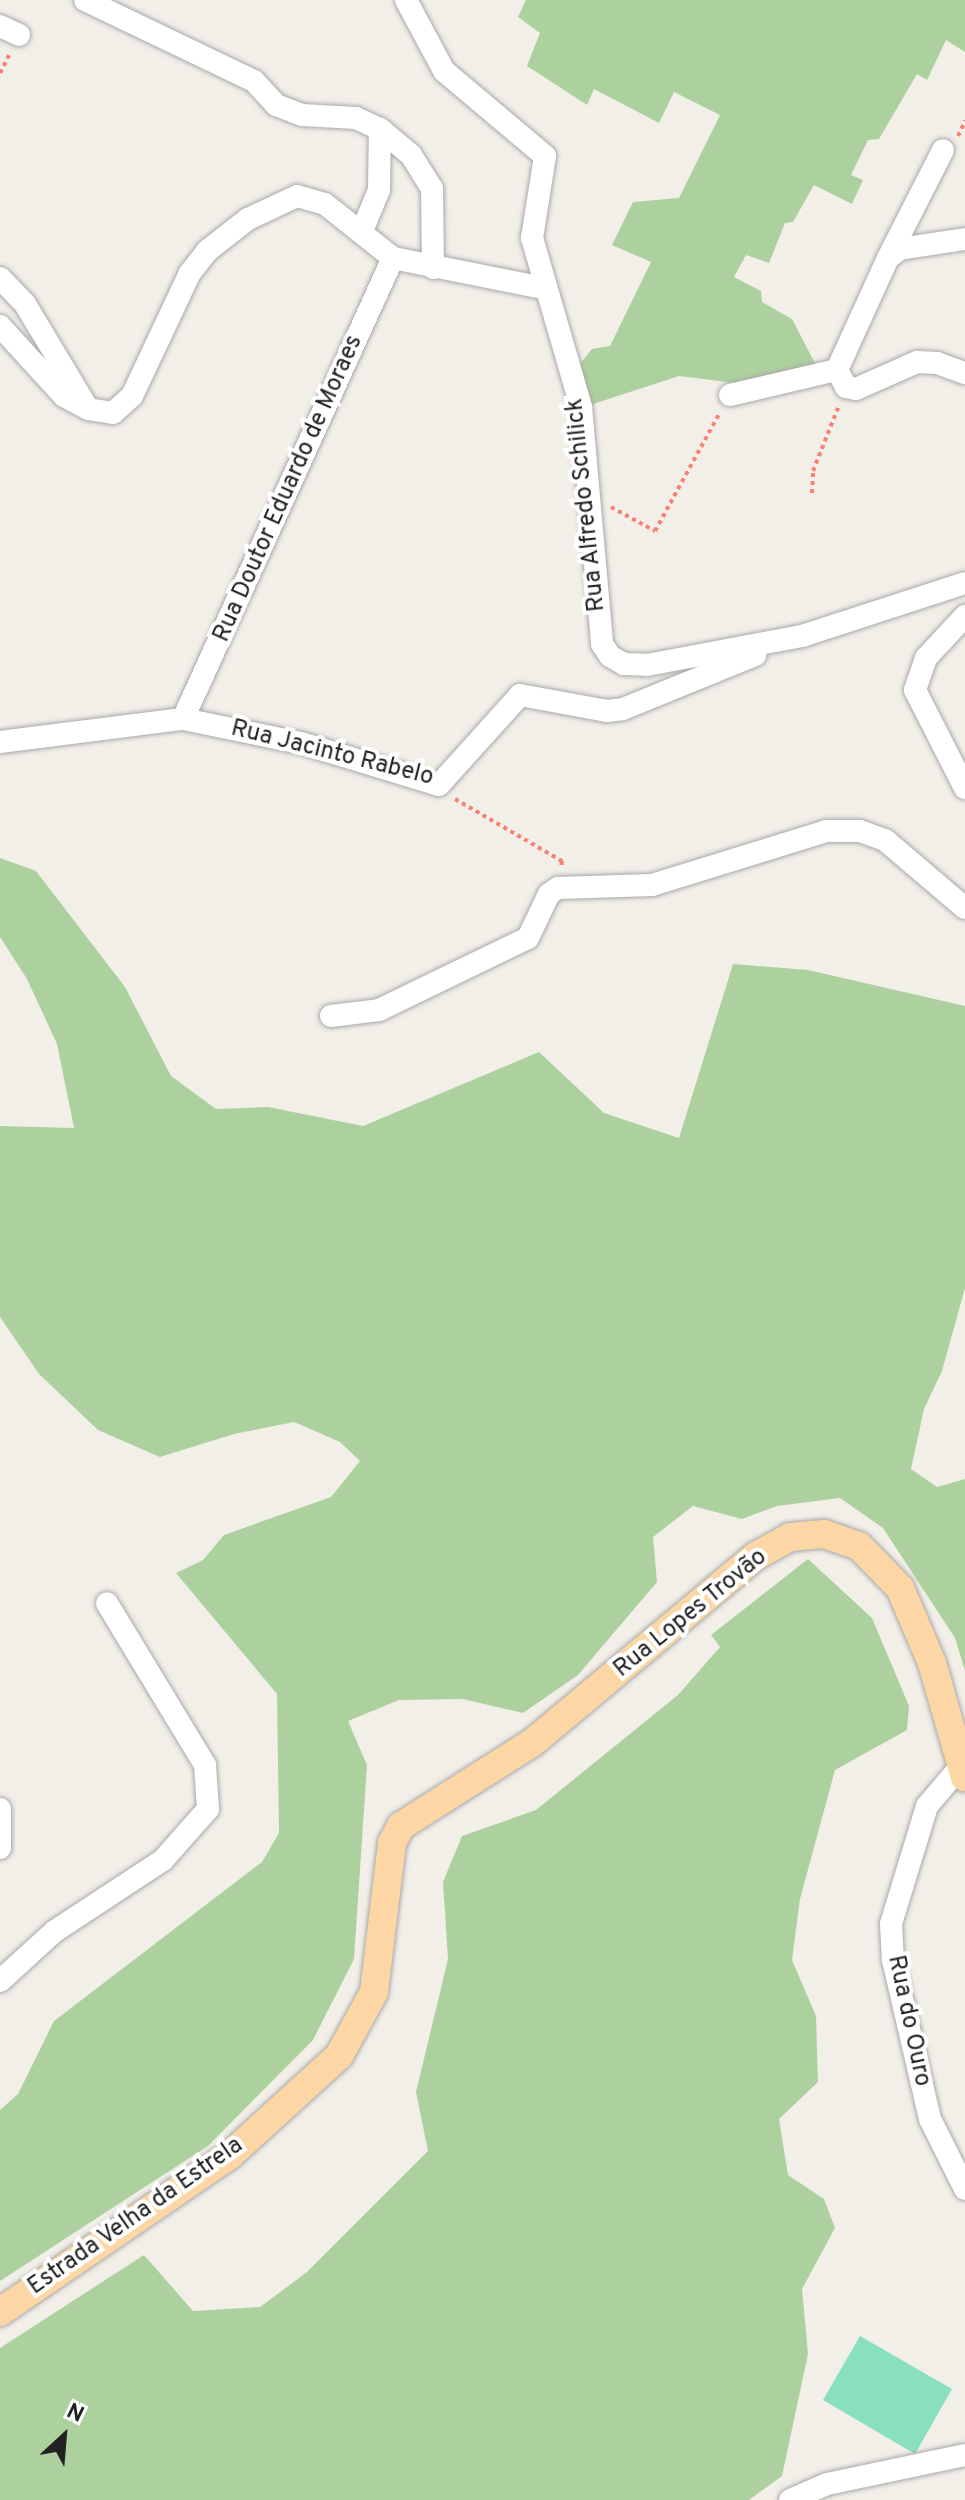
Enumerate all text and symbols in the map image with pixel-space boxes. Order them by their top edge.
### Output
street label: Rua Doutor Eduardo de Moraes [208,331,370,647]
street label: Rua Alfredo Schilick [561,396,613,614]
street label: Rua Jacinto Rabelo [228,715,436,793]
street label: Rua Lopes Trovão [608,1543,774,1685]
street label: Rua do Ouro [880,1953,936,2089]
street label: Estrada Velha da Estrela [23,2132,249,2302]
north arrow [24,2396,104,2476]
text: N [62,2398,88,2430]

